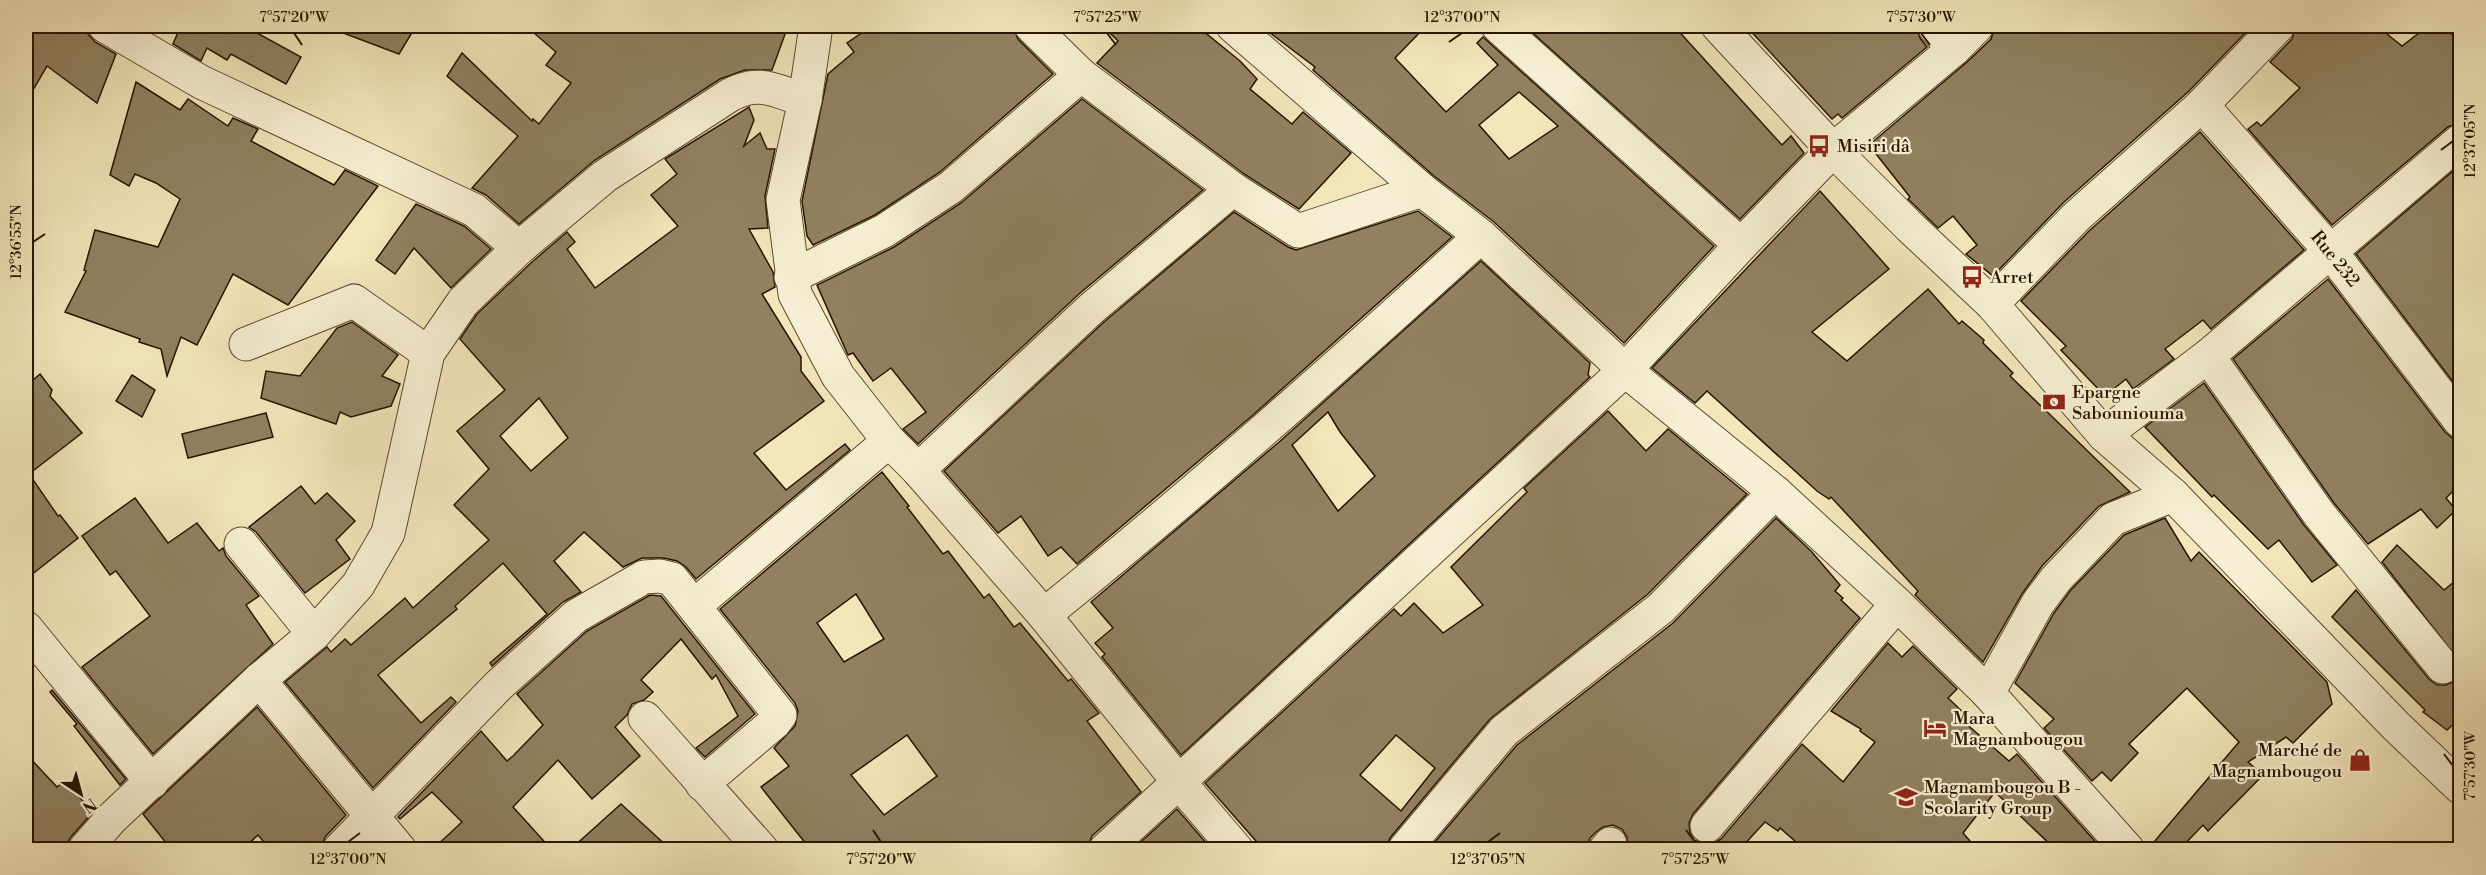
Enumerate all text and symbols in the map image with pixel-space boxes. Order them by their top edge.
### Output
text: 7°57'20"W [259,8,329,27]
text: 7°57'25"W [1073,8,1141,27]
text: 12°37'00"N [1424,8,1500,27]
text: 7°57'30"W [1886,8,1956,27]
text: 12°37'05"N [2461,104,2480,178]
bus stop icon: Misiri dâ [1806,133,1832,159]
place label: Misiri dâ [1837,135,1911,158]
text: 12°36'55"N [7,204,26,280]
street label: Rue 232 [2305,226,2365,292]
bus stop icon: Arret [1959,264,1985,290]
place label: Arret [1989,266,2034,289]
place label: Epargne Sabouniouma [2072,381,2185,425]
bank icon: Epargne Sabouniouma [2041,389,2067,415]
place label: Mara Magnambougou [1953,707,2084,751]
hotel icon: Mara Magnambougou [1922,715,1948,741]
text: 7°57'30"W [2461,731,2480,801]
place label: Marché de Magnambougou [2212,739,2343,783]
shop icon: Marché de Magnambougou [2347,747,2373,773]
north arrow [51,764,111,824]
place label: Magnambougou B - Scolarity Group [1924,776,2081,820]
school or university icon: Magnambougou B - Scolarity Group [1893,784,1919,810]
text: N [78,794,100,817]
text: 12°37'00"N [310,850,386,869]
text: 7°57'20"W [846,850,916,869]
text: 12°37'05"N [1451,850,1525,869]
text: 7°57'25"W [1661,850,1729,869]

